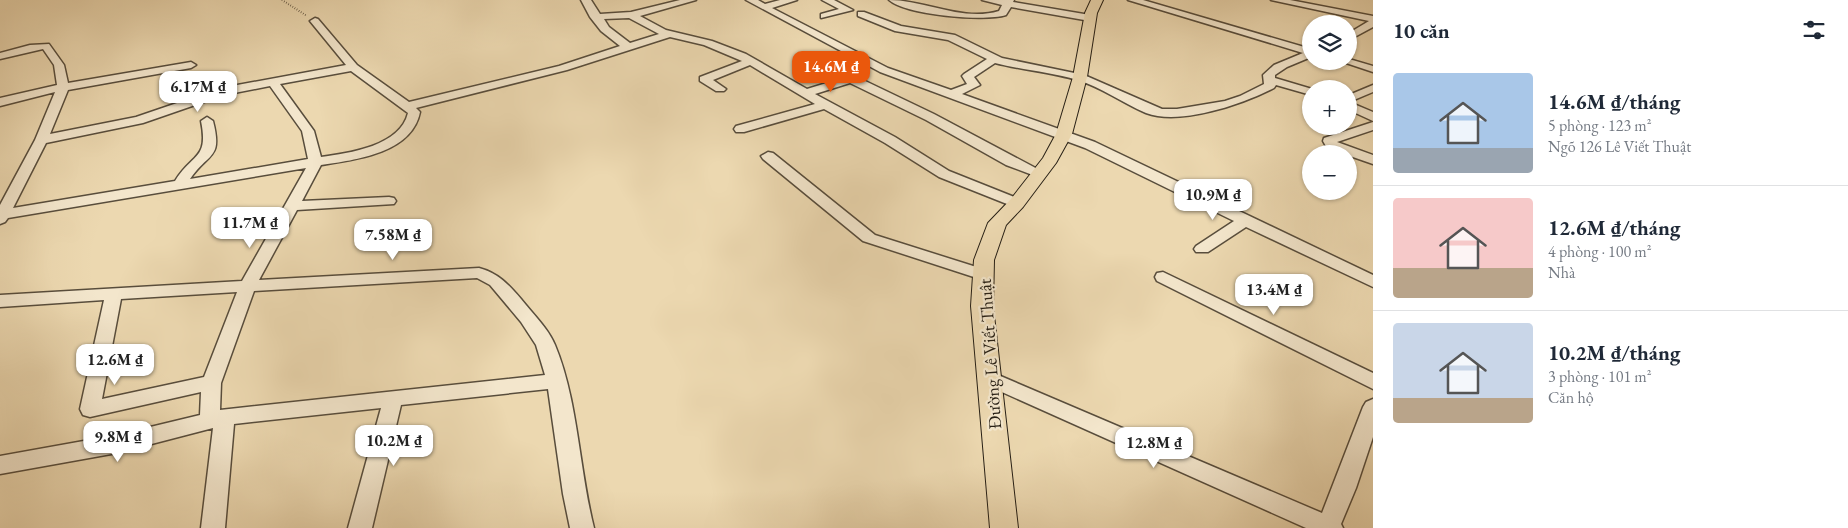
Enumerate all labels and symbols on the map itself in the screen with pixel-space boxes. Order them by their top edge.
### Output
pin: 14.6M ₫ [785,51,877,93]
pin: 6.17M ₫ [152,70,244,113]
pin: 10.9M ₫ [1167,178,1259,221]
pin: 11.7M ₫ [204,206,296,249]
pin: 7.58M ₫ [347,218,439,261]
pin: 13.4M ₫ [1228,274,1320,316]
street label: Đường Lê Viết Thuật [973,278,1006,430]
pin: 12.6M ₫ [69,344,161,386]
pin: 9.8M ₫ [77,420,159,463]
pin: 10.2M ₫ [348,424,440,467]
pin: 12.8M ₫ [1108,426,1200,469]

